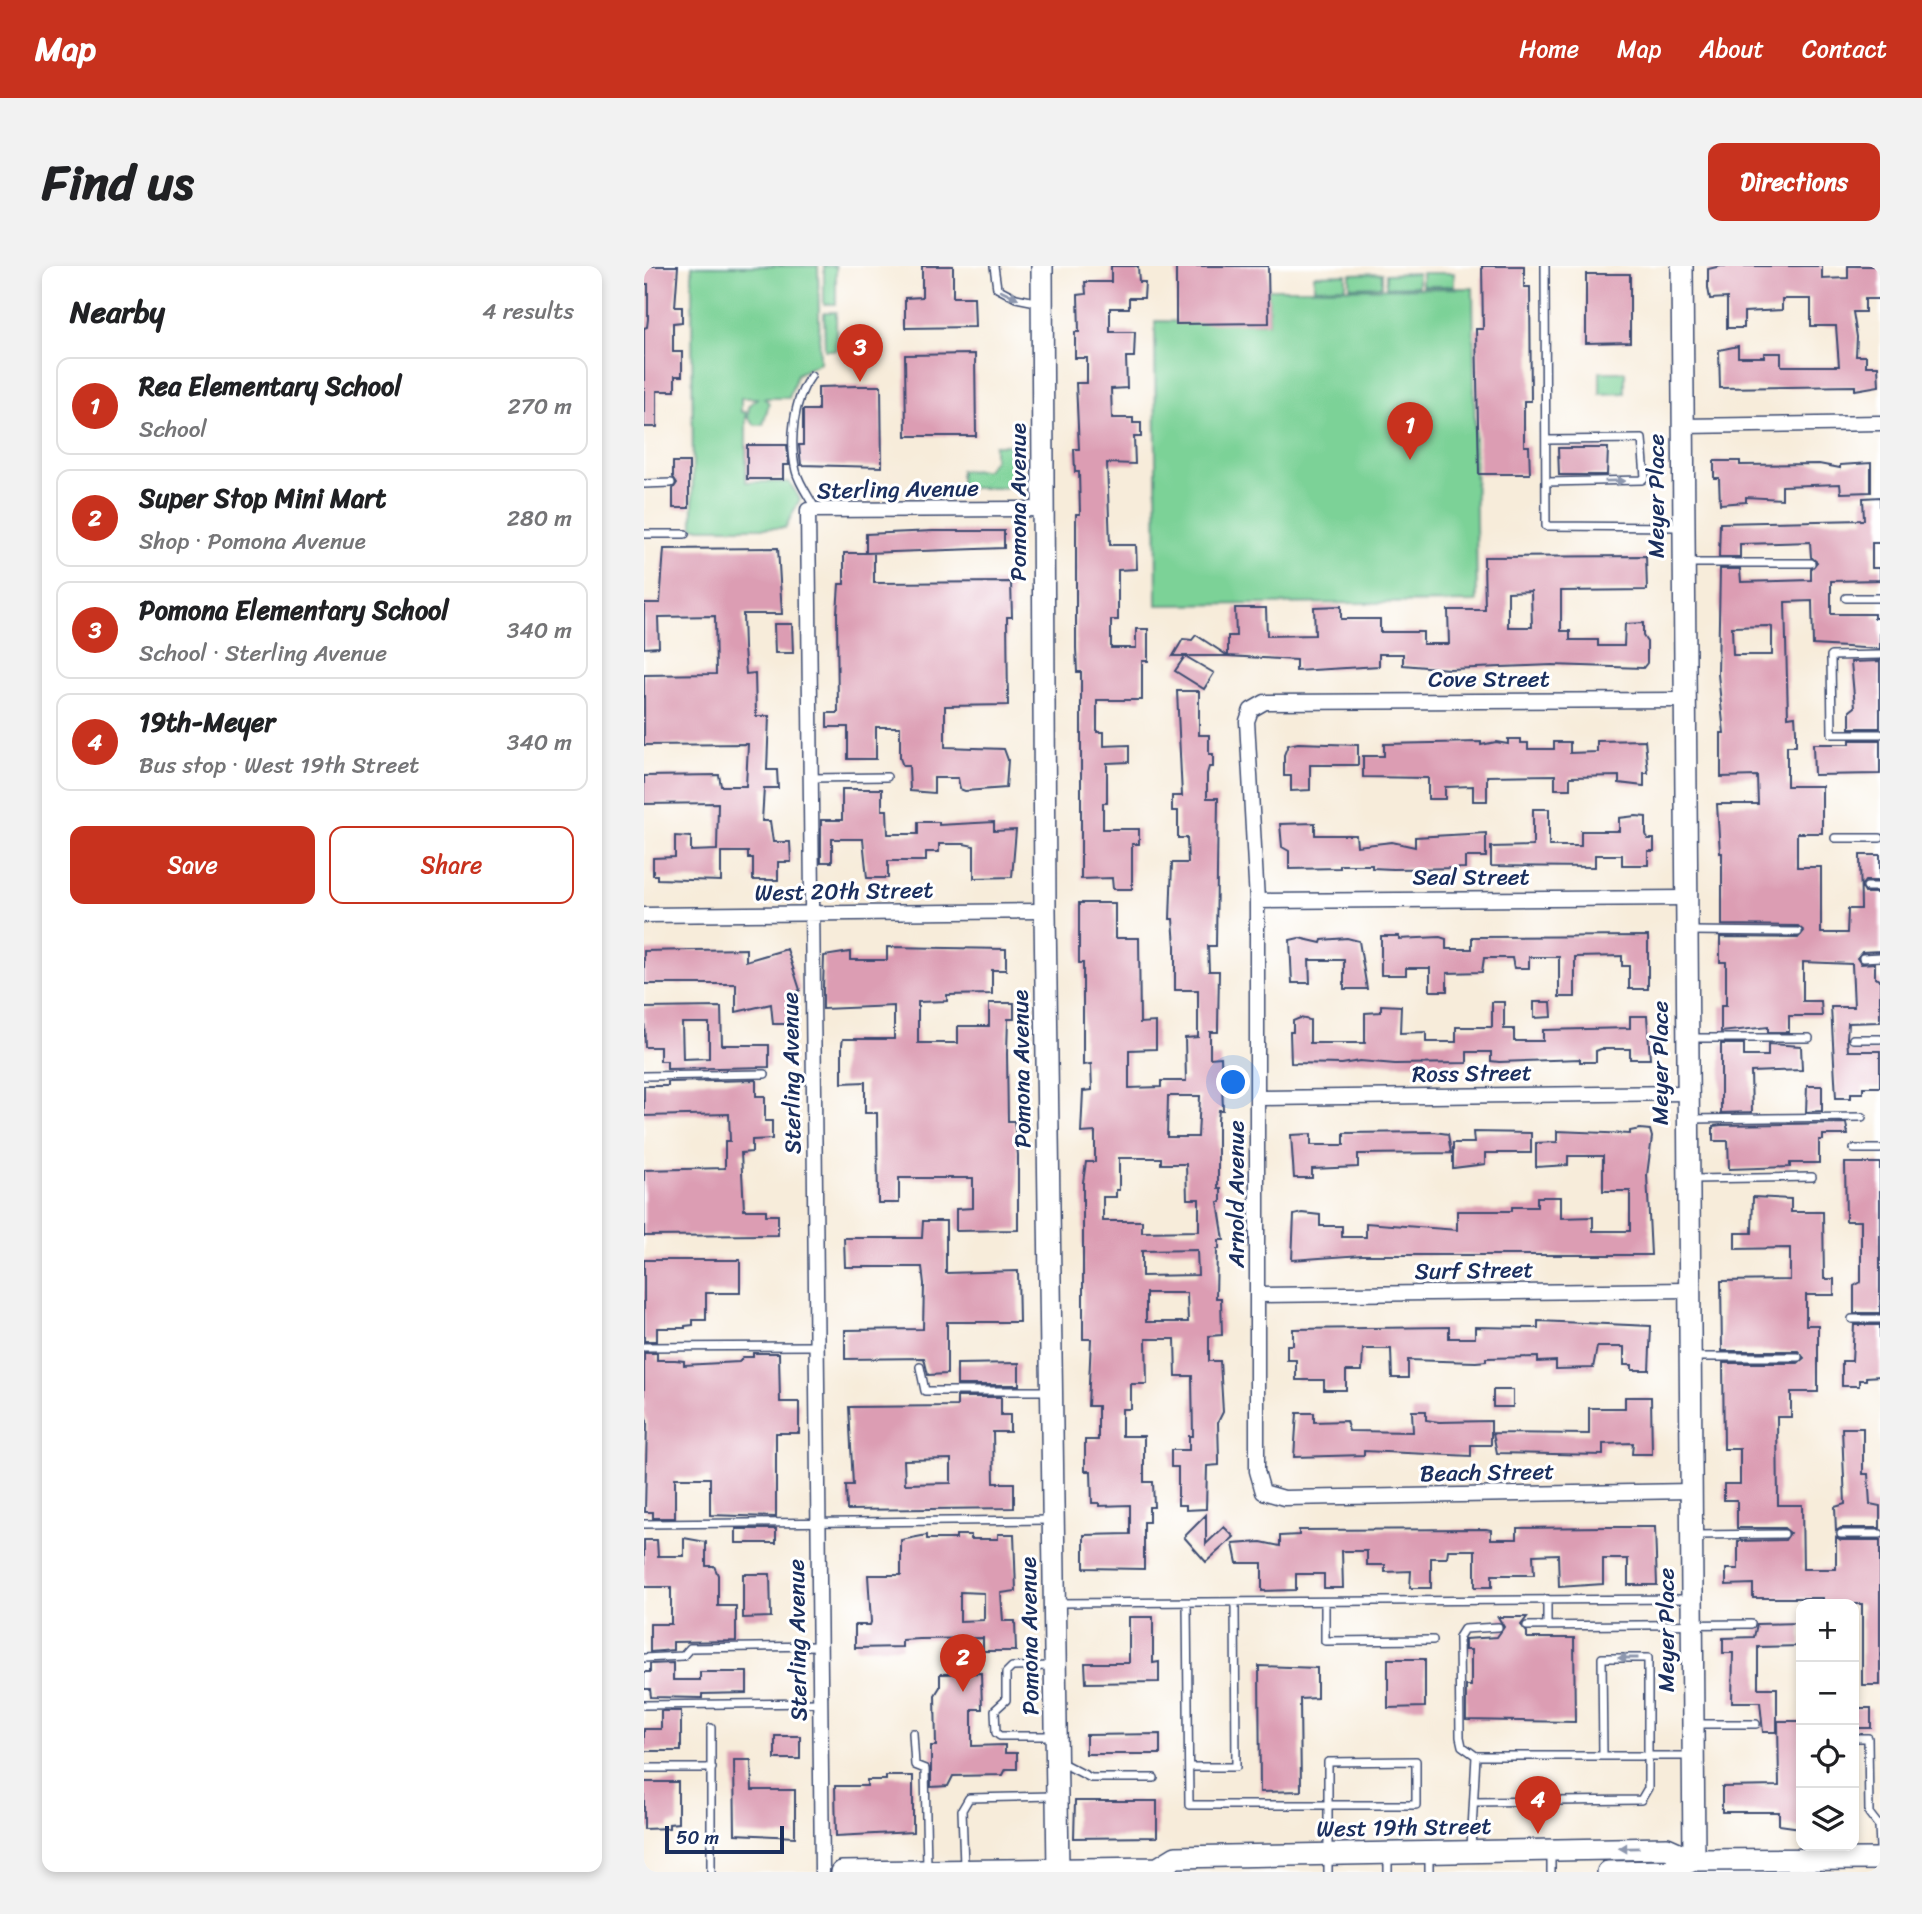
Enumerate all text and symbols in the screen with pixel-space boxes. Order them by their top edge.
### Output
text: Map [35,20,96,78]
text: Home [1519,28,1579,70]
text: Map [1617,28,1661,70]
text: About [1699,28,1764,70]
text: Contact [1802,28,1887,70]
text: Find us [42,139,194,226]
button: Directions [1708,143,1880,221]
text: Nearby [70,285,165,339]
one-way arrow [999,288,1019,299]
text: 4 results [482,291,574,332]
pin: 3 [837,324,883,382]
text: Rea Elementary School [139,363,402,409]
text: 1 [90,386,100,427]
text: 270 m [507,386,572,427]
pin: 1 [1387,402,1433,460]
text: School [139,409,207,450]
street label: Pomona Avenue [998,423,1039,581]
street label: Meyer Place [1636,433,1677,558]
street label: Sterling Avenue [817,468,980,511]
text: Super Stop Mini Mart [139,475,386,521]
one-way arrow [1604,475,1626,487]
text: 2 [88,498,102,539]
text: 280 m [507,498,572,539]
text: Shop · Pomona Avenue [139,521,366,562]
text: Pomona Elementary School [139,587,449,633]
text: 3 [89,610,101,651]
text: 340 m [507,610,572,651]
text: School · Sterling Avenue [139,633,387,674]
street label: Cove Street [1428,659,1550,700]
text: 19th-Meyer [139,699,275,745]
text: 4 [88,722,102,763]
text: 340 m [507,722,572,763]
text: Bus stop · West 19th Street [139,745,419,786]
button: Save [70,826,315,904]
button: Share [329,826,574,904]
street label: Seal Street [1412,857,1530,898]
street label: West 20th Street [754,869,934,914]
street label: Pomona Avenue [1000,989,1043,1149]
street label: Sterling Avenue [770,991,813,1154]
street label: Meyer Place [1640,1000,1681,1125]
street label: Ross Street [1412,1052,1532,1095]
your location [1216,1065,1250,1099]
street label: Arnold Avenue [1216,1120,1257,1269]
street label: Surf Street [1414,1249,1534,1292]
street label: Beach Street [1420,1451,1554,1494]
street label: Pomona Avenue [1008,1556,1051,1716]
street label: Sterling Avenue [776,1558,819,1721]
street label: Meyer Place [1646,1567,1687,1692]
map controls [1796,1599,1859,1851]
button: + [1796,1599,1859,1662]
pin: 2 [940,1634,986,1692]
one-way arrow [1617,1652,1639,1664]
button: − [1796,1662,1859,1725]
button: locate [1796,1725,1859,1788]
pin: 4 [1515,1776,1561,1834]
button: layers [1796,1788,1859,1851]
street label: West 19th Street [1316,1805,1492,1850]
text: 50 m [676,1821,719,1854]
scale bar [665,1823,784,1855]
one-way arrow [1617,1843,1639,1854]

